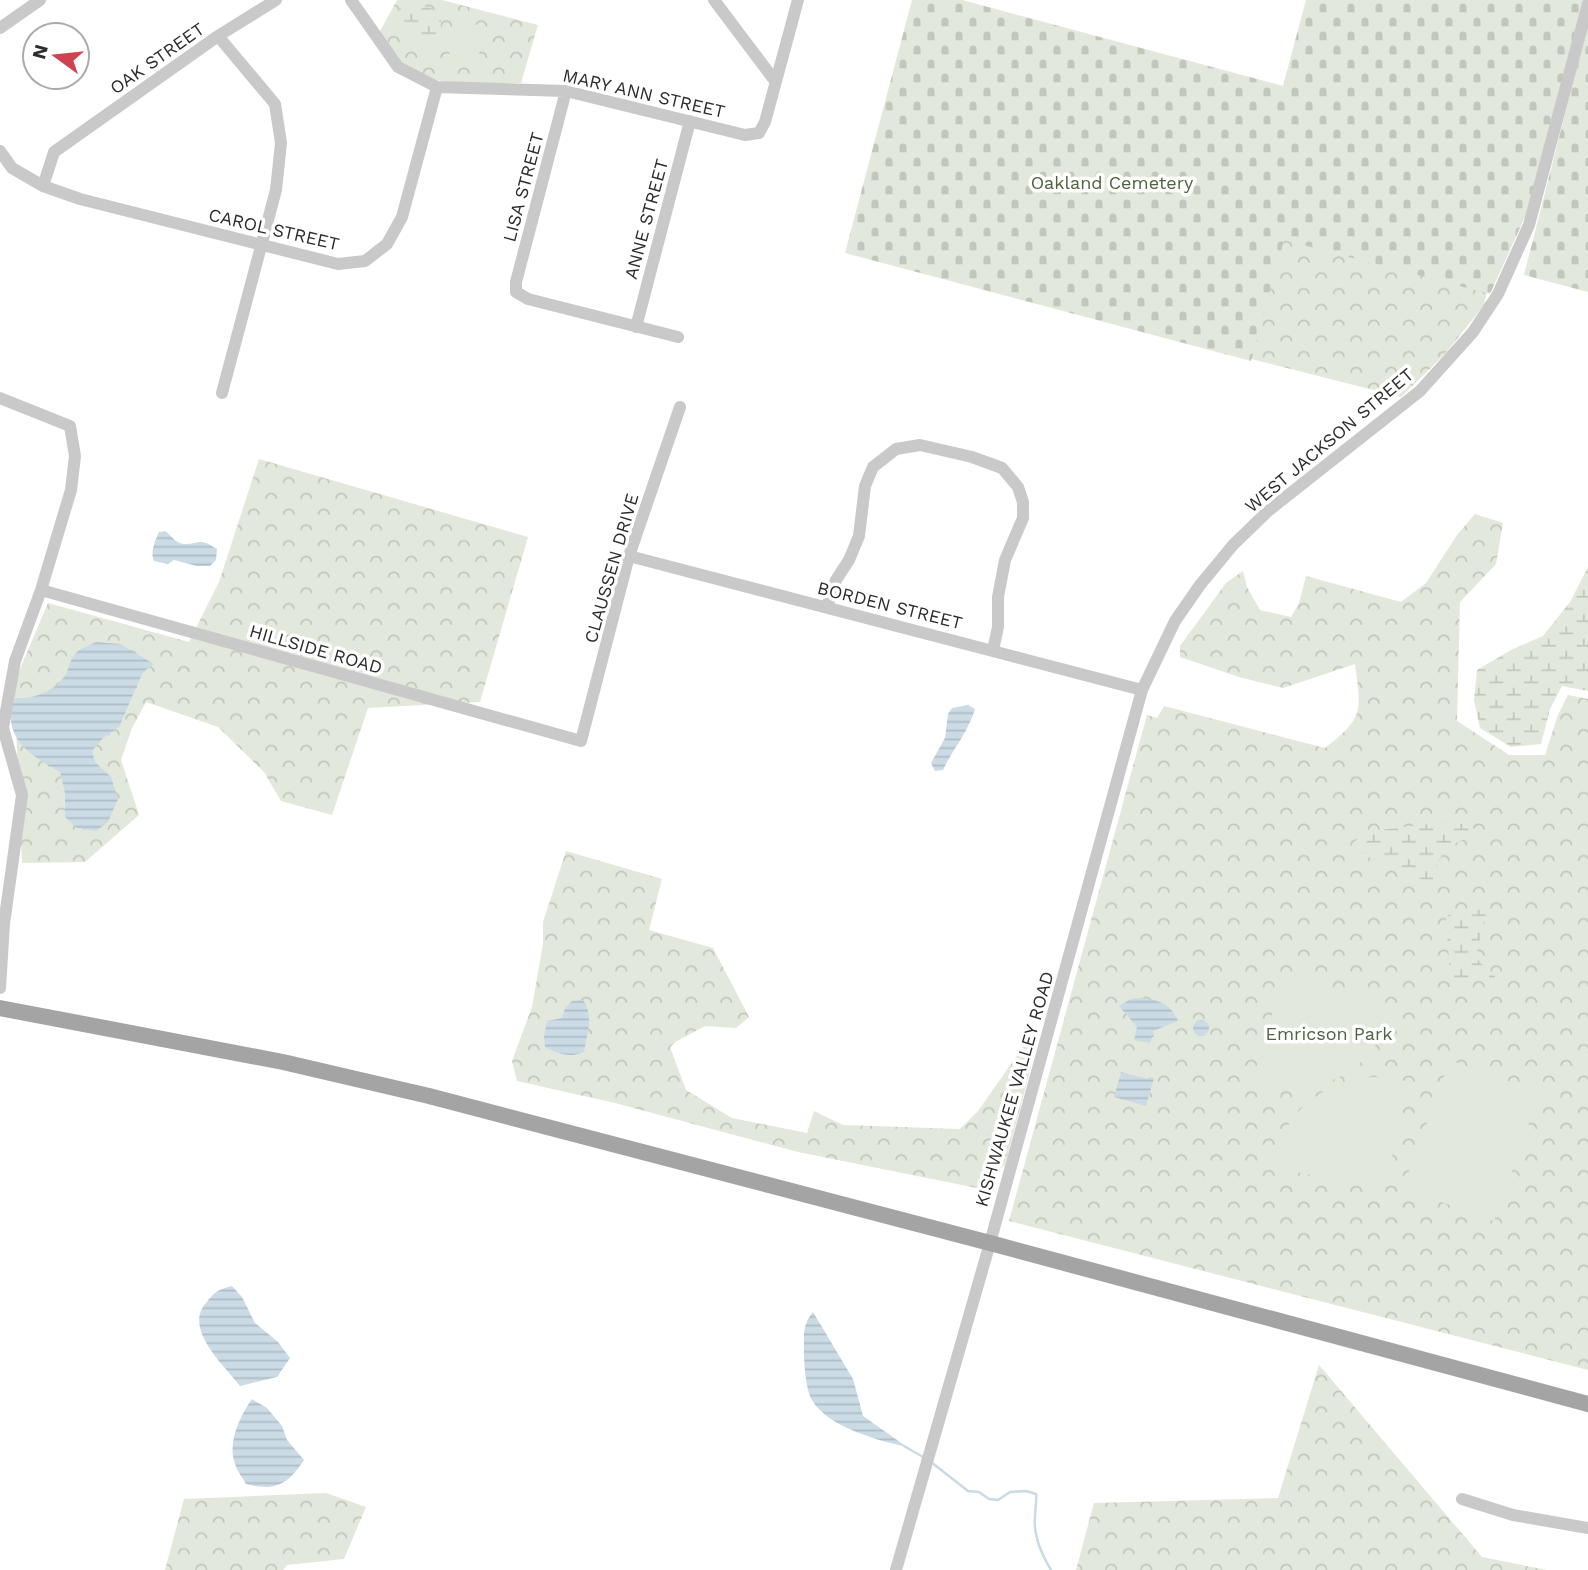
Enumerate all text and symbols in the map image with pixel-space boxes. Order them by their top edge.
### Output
street label: OAK STREET [106,18,208,98]
north arrow [21,21,91,91]
text: N [27,42,53,62]
street label: MARY ANN STREET [561,64,727,122]
street label: LISA STREET [498,130,548,244]
street label: ANNE STREET [620,156,672,281]
park label: Oakland Cemetery [1031,172,1194,193]
street label: CAROL STREET [207,204,342,254]
street label: WEST JACKSON STREET [1241,363,1417,516]
street label: CLAUSSEN DRIVE [580,491,642,645]
street label: BORDEN STREET [815,577,965,633]
street label: HILLSIDE ROAD [247,620,385,678]
street label: KISHWAUKEE VALLEY ROAD [970,969,1058,1209]
park label: Emricson Park [1265,1023,1393,1044]

